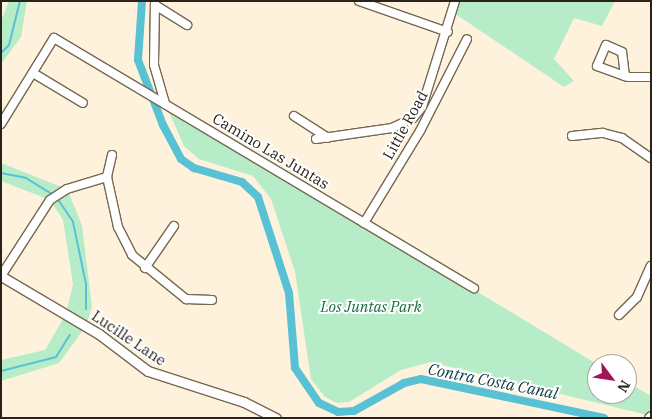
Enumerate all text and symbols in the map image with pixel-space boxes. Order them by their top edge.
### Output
street label: Little Road [379,87,431,163]
street label: Camino Las Juntas [210,109,332,193]
park label: Los Juntas Park [320,298,422,316]
street label: Lucille Lane [88,307,170,369]
north arrow [587,354,637,404]
water label: Contra Costa Canal [426,359,560,403]
text: N [613,377,635,396]

